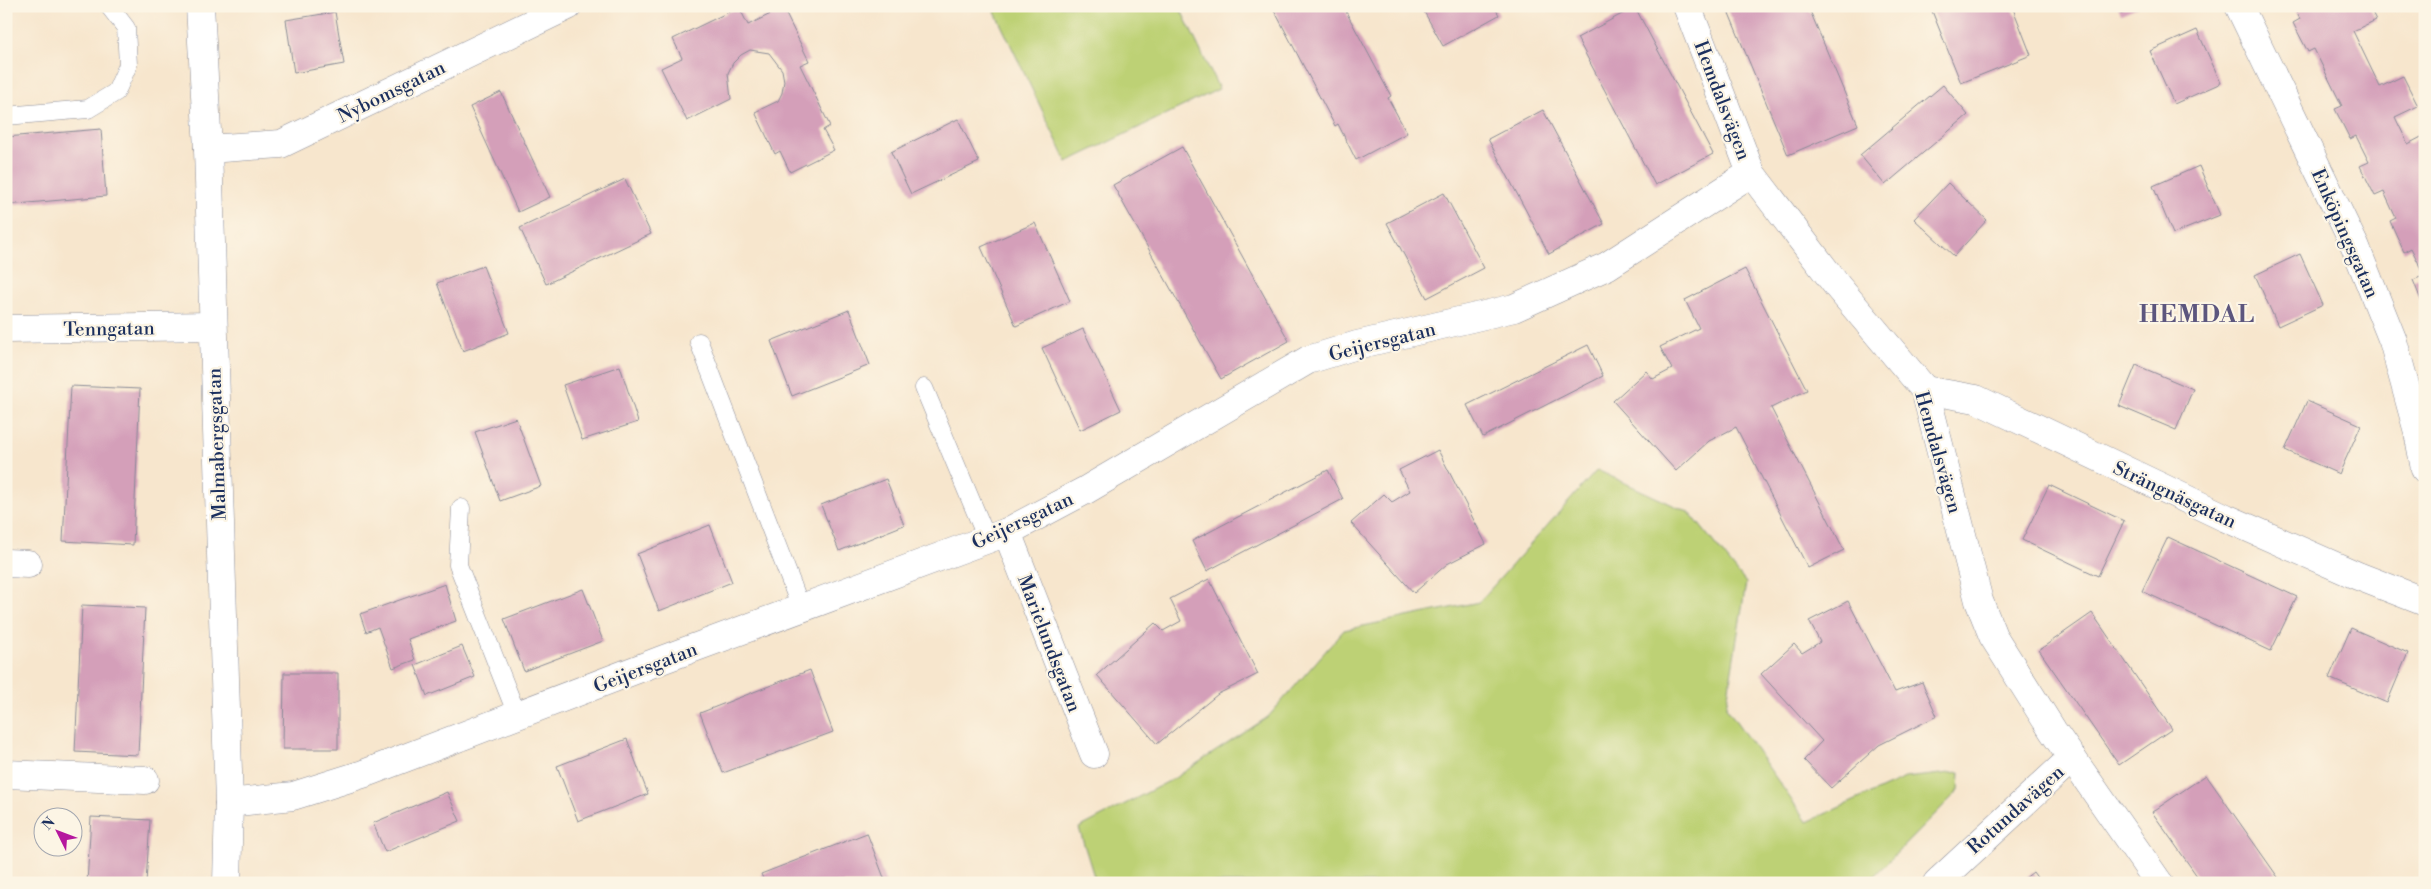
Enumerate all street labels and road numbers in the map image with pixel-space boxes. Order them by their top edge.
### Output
street label: Hemdalsvägen [1688,37,1756,163]
street label: Nybomsgatan [334,55,449,128]
street label: Enköpingsgatan [2306,165,2384,302]
street label: Tenngatan [63,316,155,342]
street label: Geijersgatan [1326,317,1438,367]
street label: Malmabergsgatan [202,367,232,521]
street label: Hemdalsvägen [1909,389,1967,516]
street label: Strängnäsgatan [2109,456,2240,534]
street label: Geijersgatan [968,487,1077,555]
street label: Marielundsgatan [1012,571,1086,715]
street label: Geijersgatan [590,637,701,699]
street label: Rotundavägen [1962,760,2069,860]

